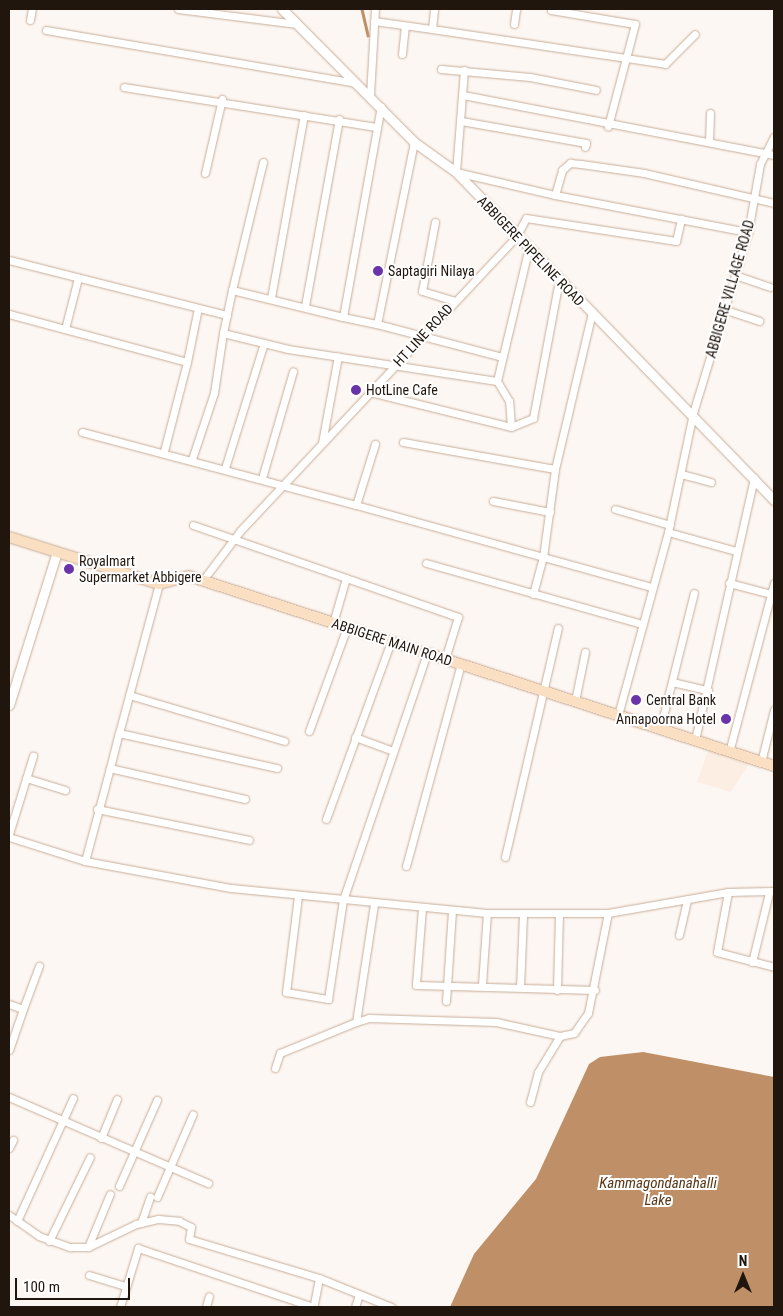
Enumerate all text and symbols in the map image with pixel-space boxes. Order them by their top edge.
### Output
street label: ABBIGERE PIPELINE ROAD [474,192,588,310]
street label: ABBIGERE VILLAGE ROAD [702,218,758,360]
place label: Saptagiri Nilaya [388,263,475,279]
marker: Saptagiri Nilaya [372,265,384,277]
street label: HT LINE ROAD [390,300,456,370]
place label: HotLine Cafe [366,382,438,398]
marker: HotLine Cafe [350,384,362,396]
place label: Royalmart Supermarket Abbigere [79,553,202,586]
marker: Royalmart Supermarket Abbigere [63,563,75,575]
street label: ABBIGERE MAIN ROAD [330,615,454,669]
place label: Central Bank [646,692,716,708]
marker: Central Bank [630,694,642,706]
place label: Annapoorna Hotel [616,711,716,727]
marker: Annapoorna Hotel [720,713,732,725]
water label: Kammagondanahalli Lake [599,1174,717,1209]
north arrow [718,1251,768,1301]
text: N [739,1253,747,1269]
scale bar [18,1268,132,1300]
text: 100 m [23,1278,60,1296]

